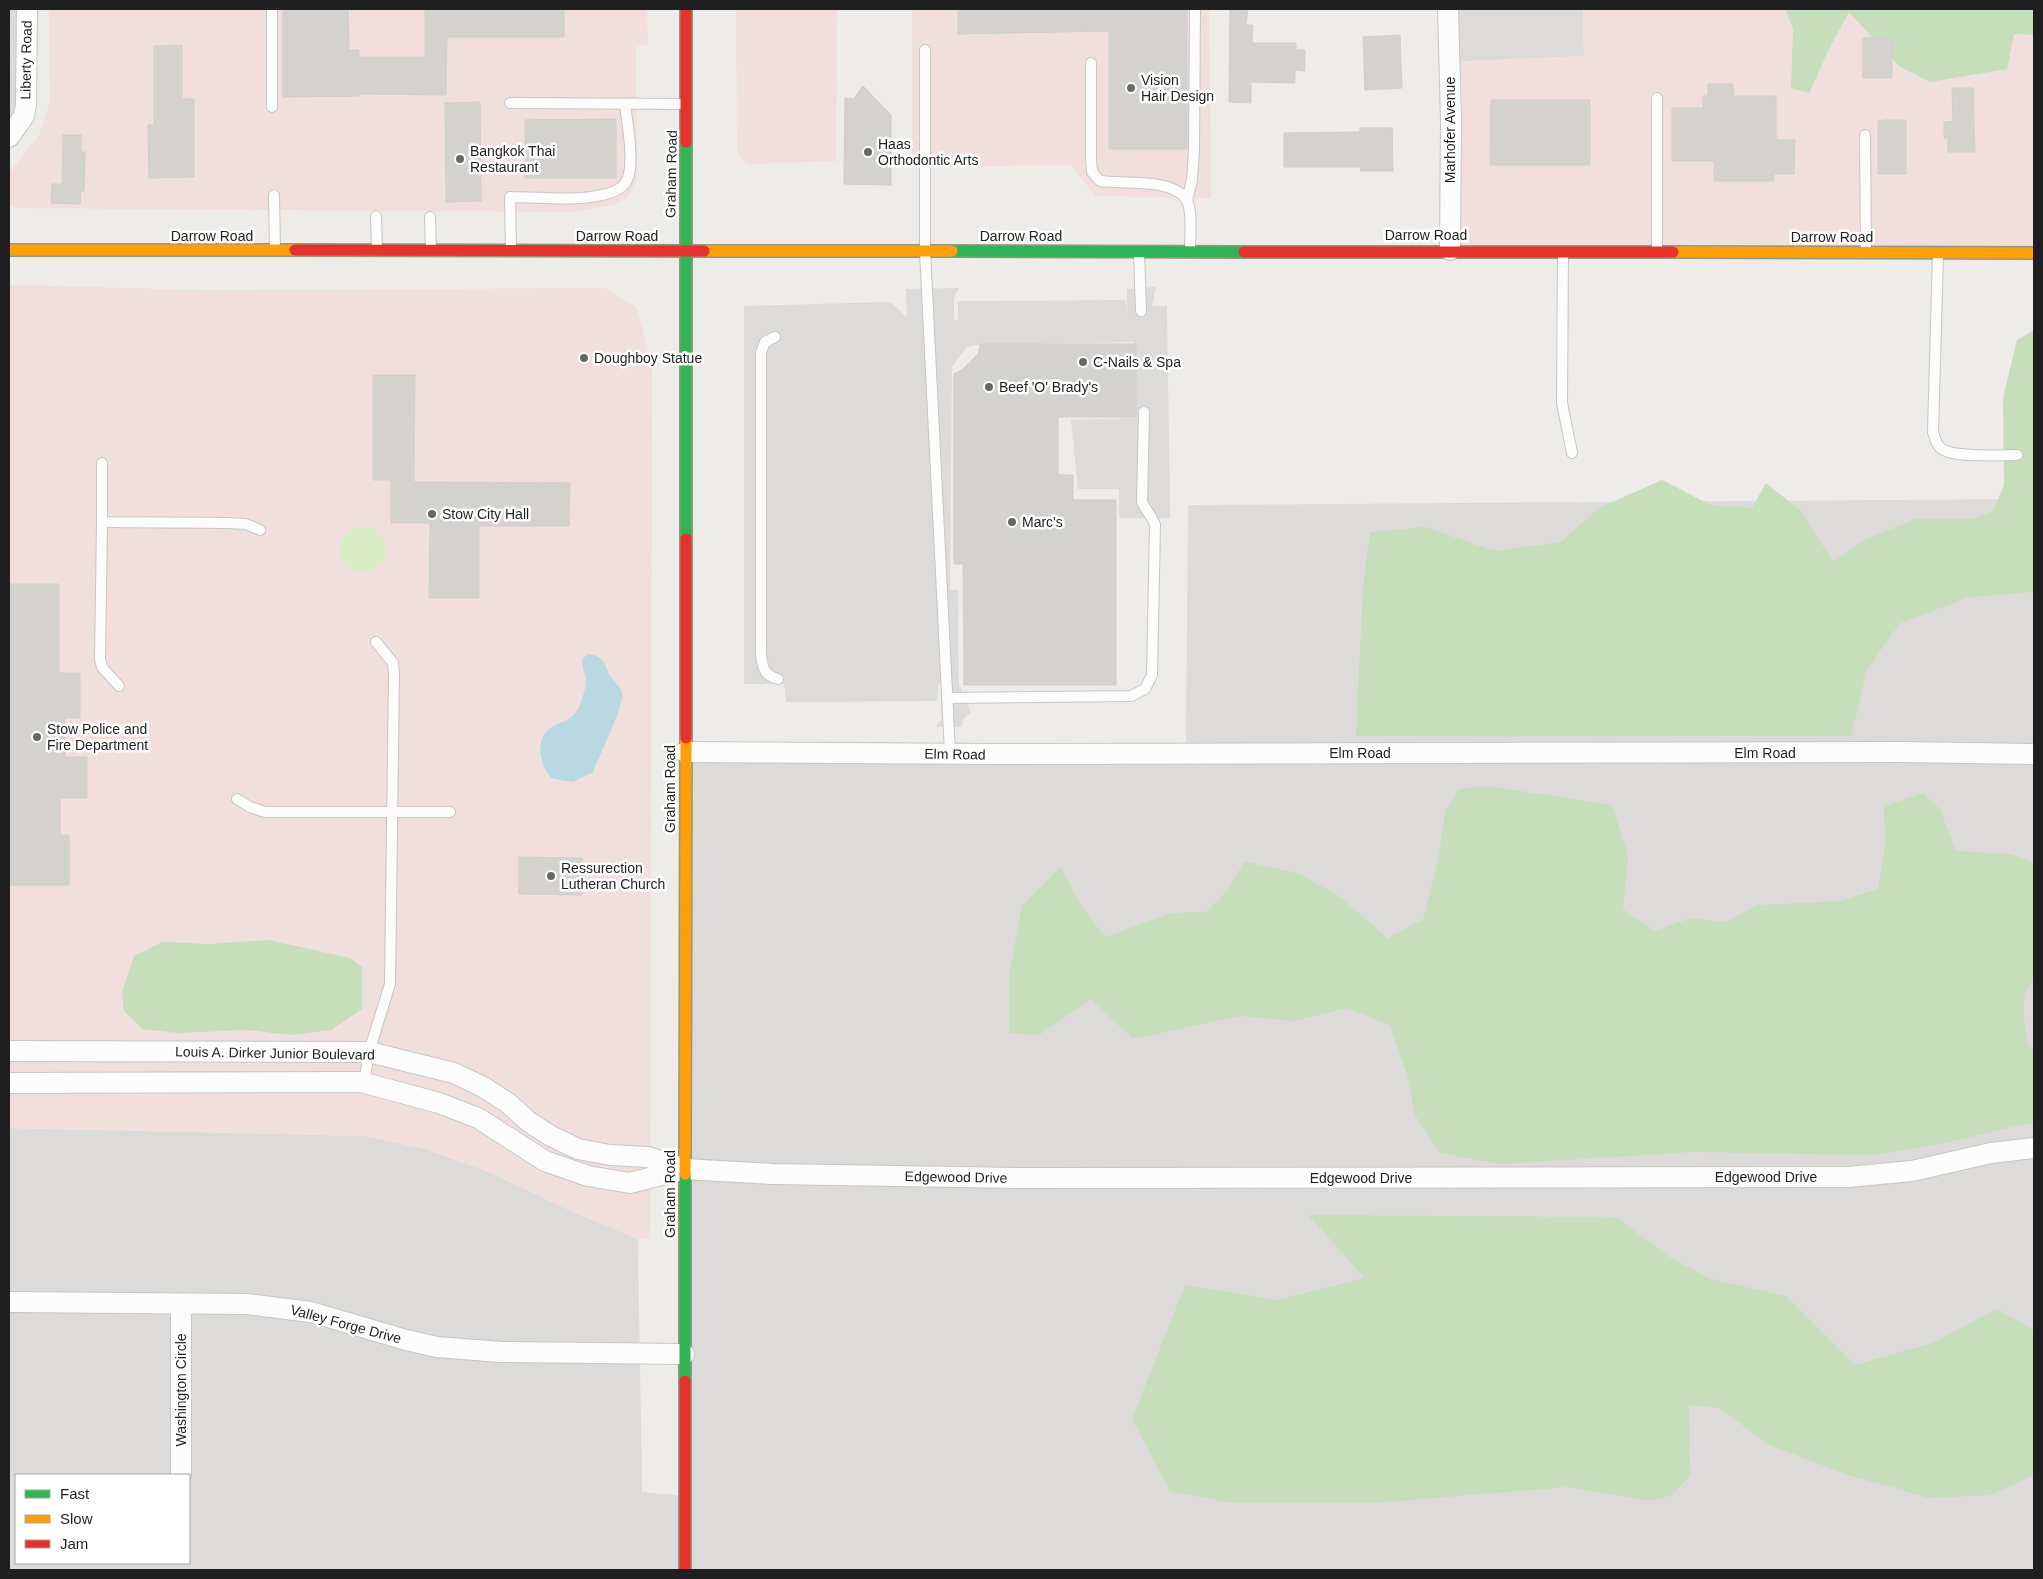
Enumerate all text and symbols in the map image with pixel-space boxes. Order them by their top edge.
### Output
street label: Liberty Road [17,20,35,100]
place label: Vision Hair Design [1141,72,1214,104]
street label: Marhofer Avenue [1442,77,1458,183]
marker: Vision Hair Design [1125,82,1137,94]
street label: Graham Road [662,130,680,218]
place label: Haas Orthodontic Arts [878,136,978,168]
place label: Bangkok Thai Restaurant [470,143,555,175]
marker: Haas Orthodontic Arts [862,146,874,158]
marker: Bangkok Thai Restaurant [454,153,466,165]
street label: Darrow Road [1385,227,1467,243]
street label: Darrow Road [171,228,253,244]
street label: Darrow Road [576,228,658,244]
street label: Darrow Road [980,228,1062,244]
street label: Darrow Road [1791,229,1873,245]
place label: Doughboy Statue [594,350,702,366]
marker: Doughboy Statue [578,352,590,364]
place label: C-Nails & Spa [1093,354,1181,370]
marker: C-Nails & Spa [1077,356,1089,368]
place label: Beef 'O' Brady's [999,379,1098,395]
marker: Beef 'O' Brady's [983,381,995,393]
place label: Stow City Hall [442,506,529,522]
marker: Stow City Hall [426,508,438,520]
place label: Marc's [1022,514,1063,530]
marker: Marc's [1006,516,1018,528]
place label: Stow Police and Fire Department [47,721,148,753]
marker: Stow Police and Fire Department [31,731,43,743]
street label: Graham Road [662,745,678,833]
street label: Elm Road [924,745,986,763]
street label: Elm Road [1329,745,1391,761]
street label: Elm Road [1734,745,1796,761]
place label: Ressurection Lutheran Church [561,860,665,892]
marker: Ressurection Lutheran Church [545,870,557,882]
street label: Louis A. Dirker Junior Boulevard [175,1043,375,1063]
street label: Graham Road [662,1150,678,1238]
street label: Edgewood Drive [905,1168,1008,1186]
street label: Edgewood Drive [1715,1169,1818,1185]
street label: Edgewood Drive [1310,1170,1413,1186]
street label: Valley Forge Drive [289,1302,403,1347]
street label: Washington Circle [173,1333,189,1447]
legend [15,1474,190,1564]
text: Fast [60,1485,90,1502]
text: Slow [60,1510,93,1527]
text: Jam [60,1535,88,1552]

